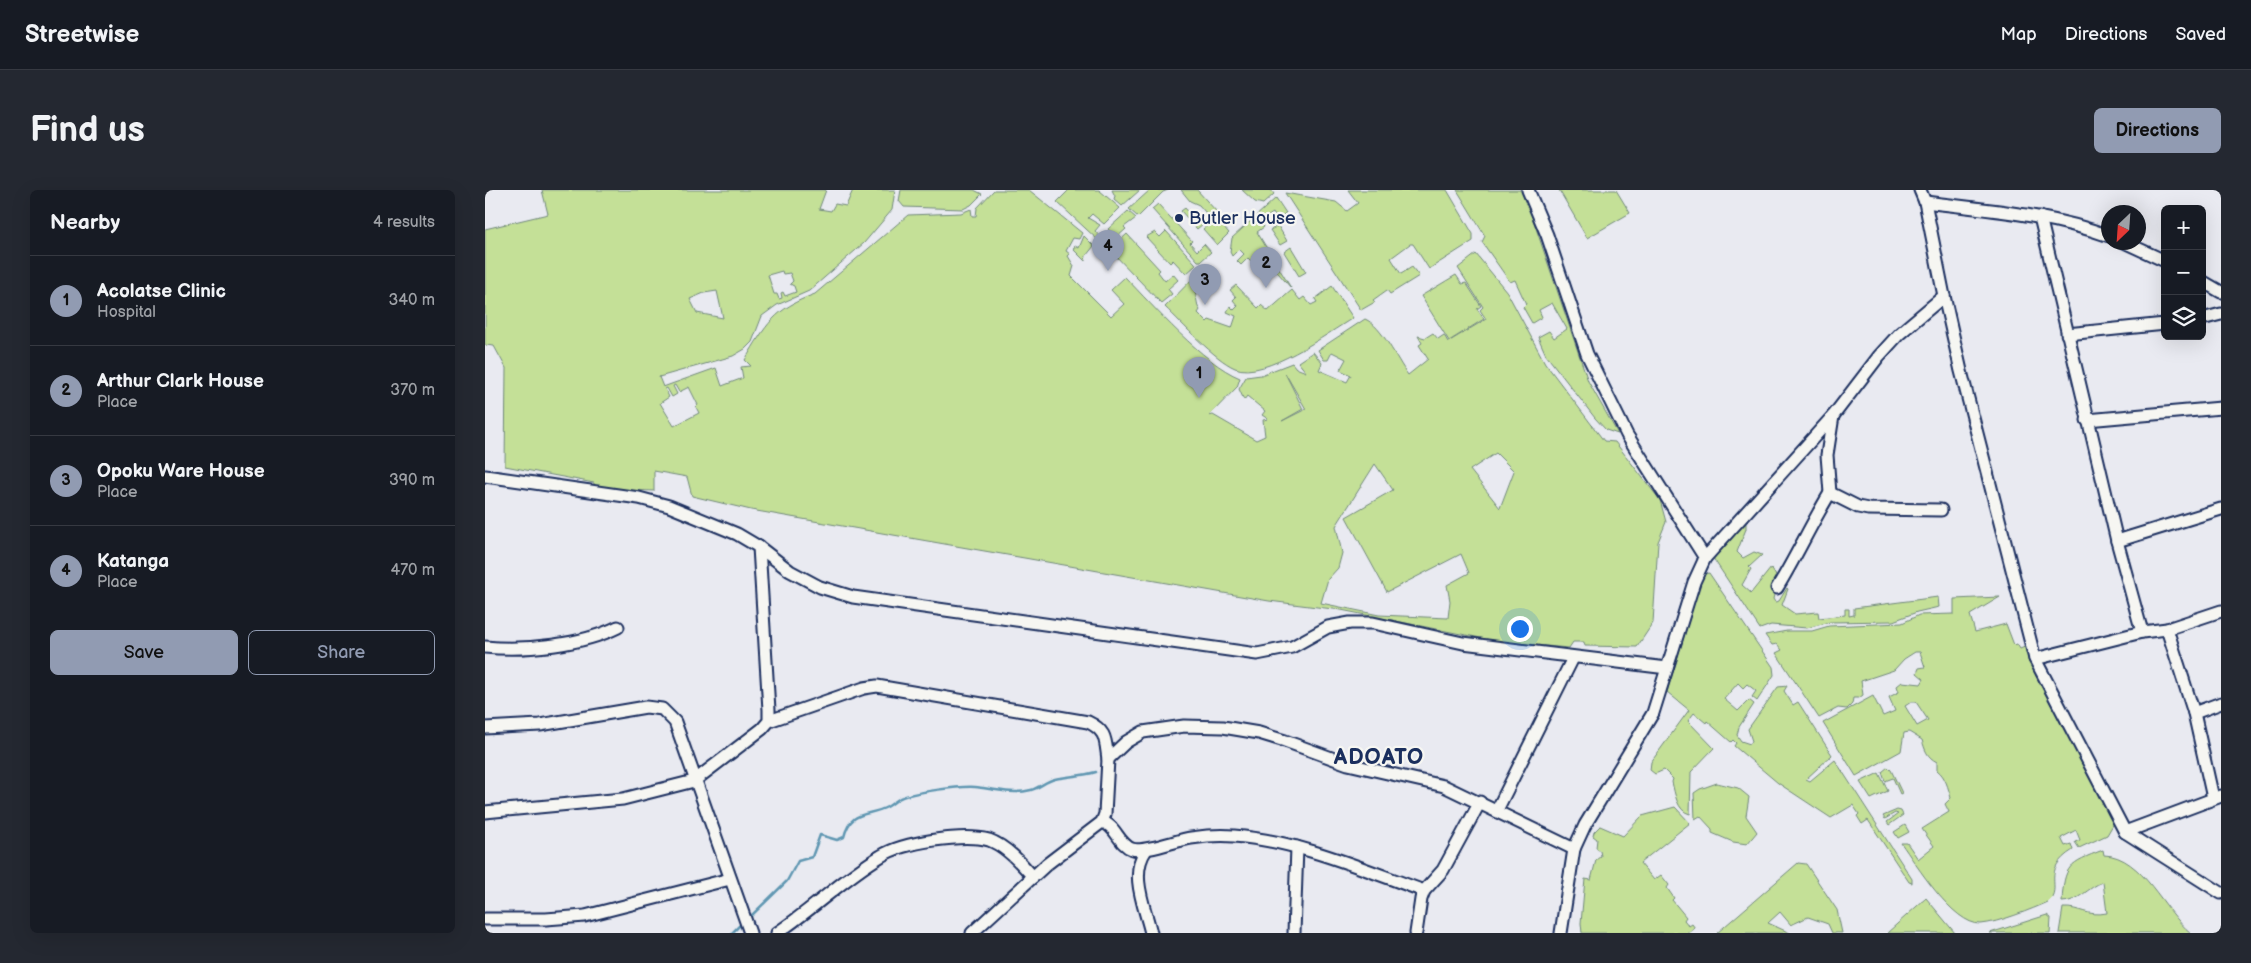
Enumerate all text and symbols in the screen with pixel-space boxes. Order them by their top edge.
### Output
text: Streetwise [25,20,139,49]
text: Map [2001,24,2037,45]
text: Directions [2065,24,2147,45]
text: Saved [2175,24,2226,45]
button: Directions [2094,108,2221,153]
text: Find us [30,109,145,152]
north arrow [2101,205,2146,250]
map controls [2161,205,2206,340]
button: + [2161,205,2206,250]
place label: Butler House [1189,208,1296,229]
text: Nearby [50,210,120,235]
marker: Butler House [1173,212,1185,224]
text: 4 results [373,213,435,232]
pin: 4 [1092,230,1124,271]
pin: 2 [1250,247,1282,288]
button: − [2161,250,2206,295]
pin: 3 [1189,264,1221,305]
text: Acolatse Clinic [97,280,226,303]
text: 1 [63,291,69,310]
text: 340 m [388,291,435,310]
button: layers [2161,295,2206,340]
text: Hospital [97,303,156,322]
pin: 1 [1183,357,1215,398]
text: Arthur Clark House [97,370,264,393]
text: 2 [61,381,71,400]
text: 370 m [390,381,435,400]
text: Place [97,393,138,412]
text: Opoku Ware House [97,460,265,483]
text: 3 [61,471,71,490]
text: 390 m [389,471,435,490]
text: Place [97,483,138,502]
text: Katanga [97,550,169,573]
text: 4 [61,561,71,580]
text: 470 m [390,561,435,580]
text: Place [97,573,138,592]
your location [1507,616,1533,642]
button: Save [50,630,238,675]
button: Share [248,630,435,675]
district label: ADOATO [1333,744,1424,771]

